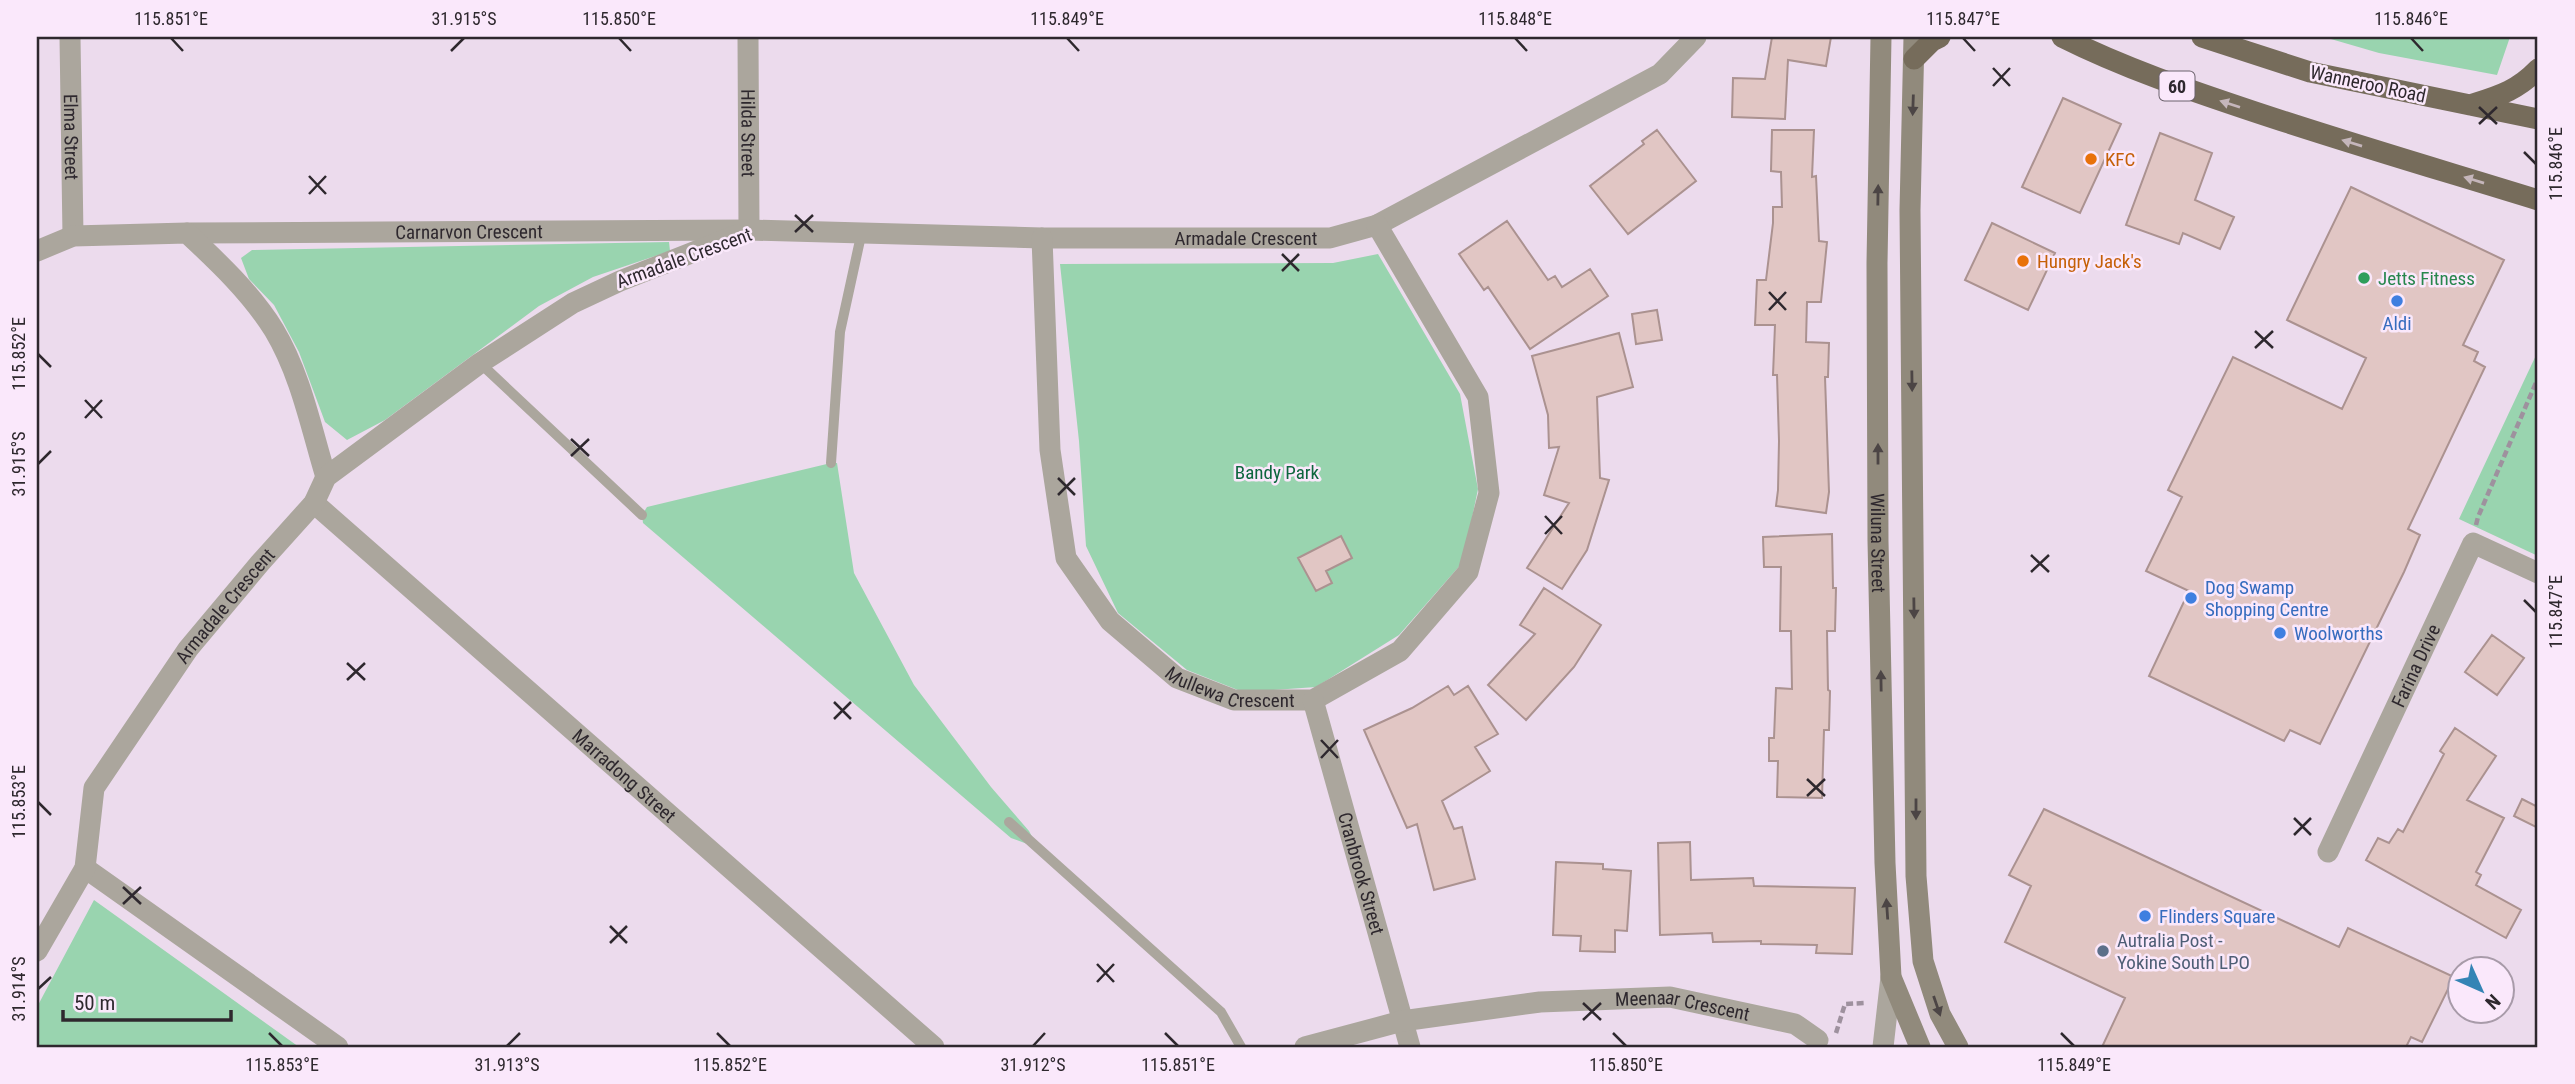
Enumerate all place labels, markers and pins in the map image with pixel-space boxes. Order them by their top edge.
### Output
place label: KFC [2105,148,2135,171]
marker: KFC [2083,151,2099,167]
place label: Hungry Jack's [2037,250,2142,273]
marker: Hungry Jack's [2015,253,2031,269]
place label: Jetts Fitness [2378,267,2475,290]
marker: Jetts Fitness [2356,270,2372,286]
marker: Aldi [2389,293,2405,309]
place label: Aldi [2382,312,2412,335]
place label: Dog Swamp Shopping Centre [2205,576,2329,621]
marker: Dog Swamp Shopping Centre [2183,590,2199,606]
place label: Woolworths [2294,622,2383,645]
marker: Woolworths [2272,625,2288,641]
place label: Flinders Square [2159,905,2275,928]
marker: Flinders Square [2137,908,2153,924]
place label: Autralia Post - Yokine South LPO [2117,929,2250,974]
marker: Autralia Post - Yokine South LPO [2095,943,2111,959]

